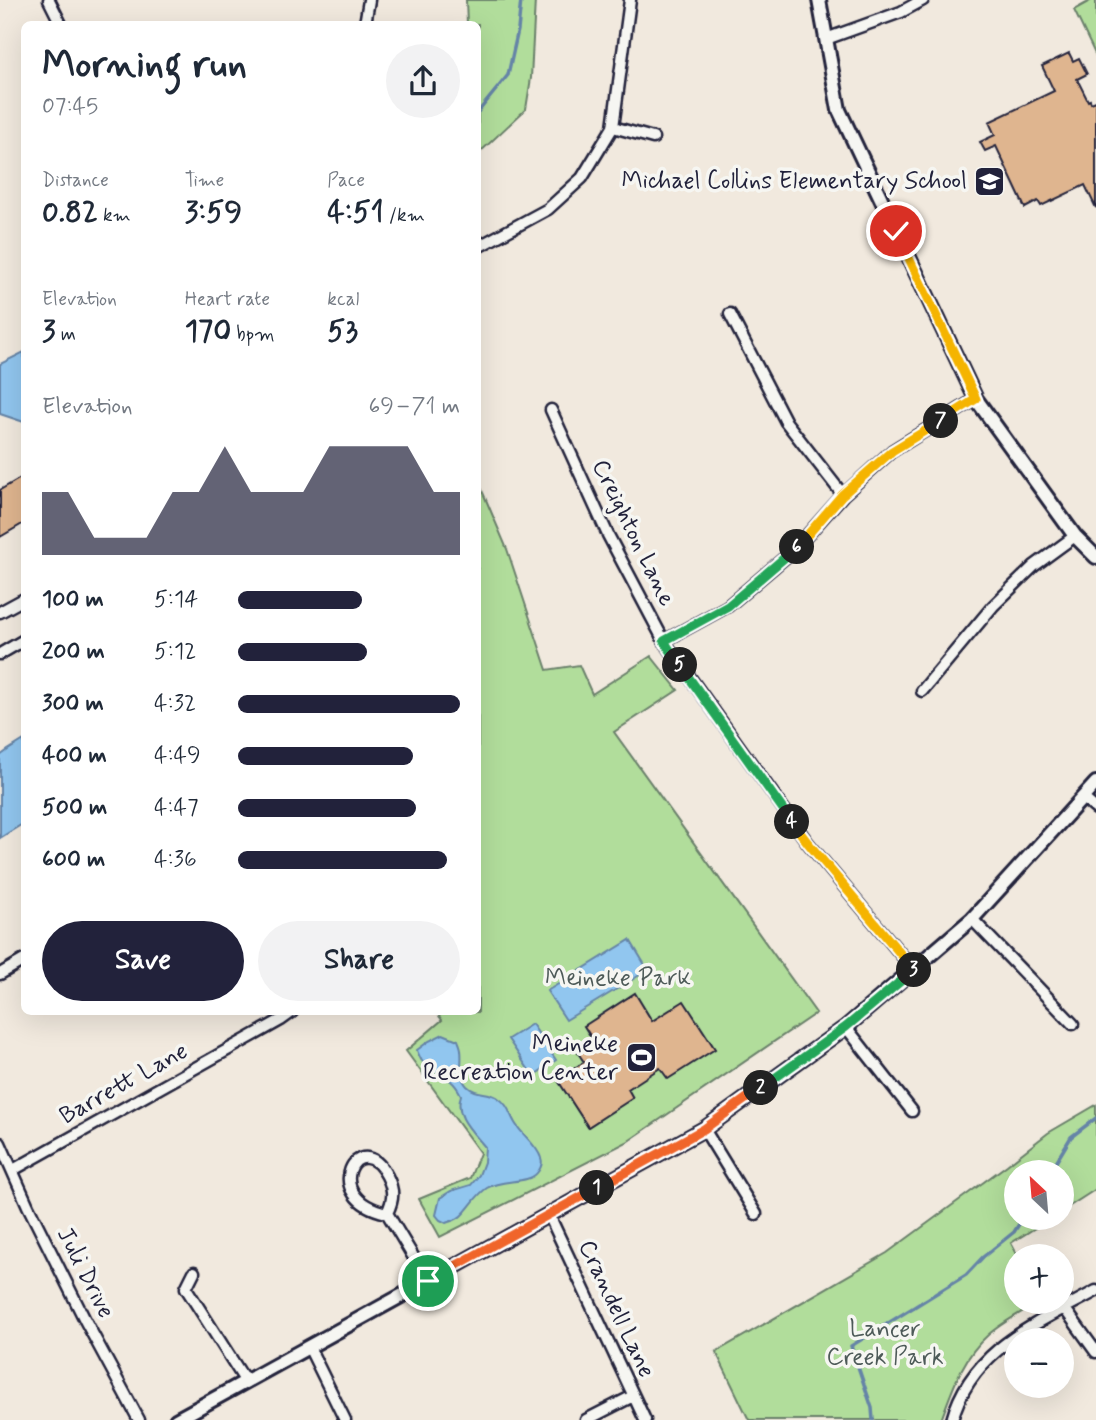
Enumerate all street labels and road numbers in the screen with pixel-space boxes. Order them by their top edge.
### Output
street label: Creighton Lane [584,455,682,611]
street label: Barrett Lane [54,1036,194,1132]
street label: Juli Drive [49,1222,121,1324]
street label: Crandell Lane [571,1235,661,1383]

